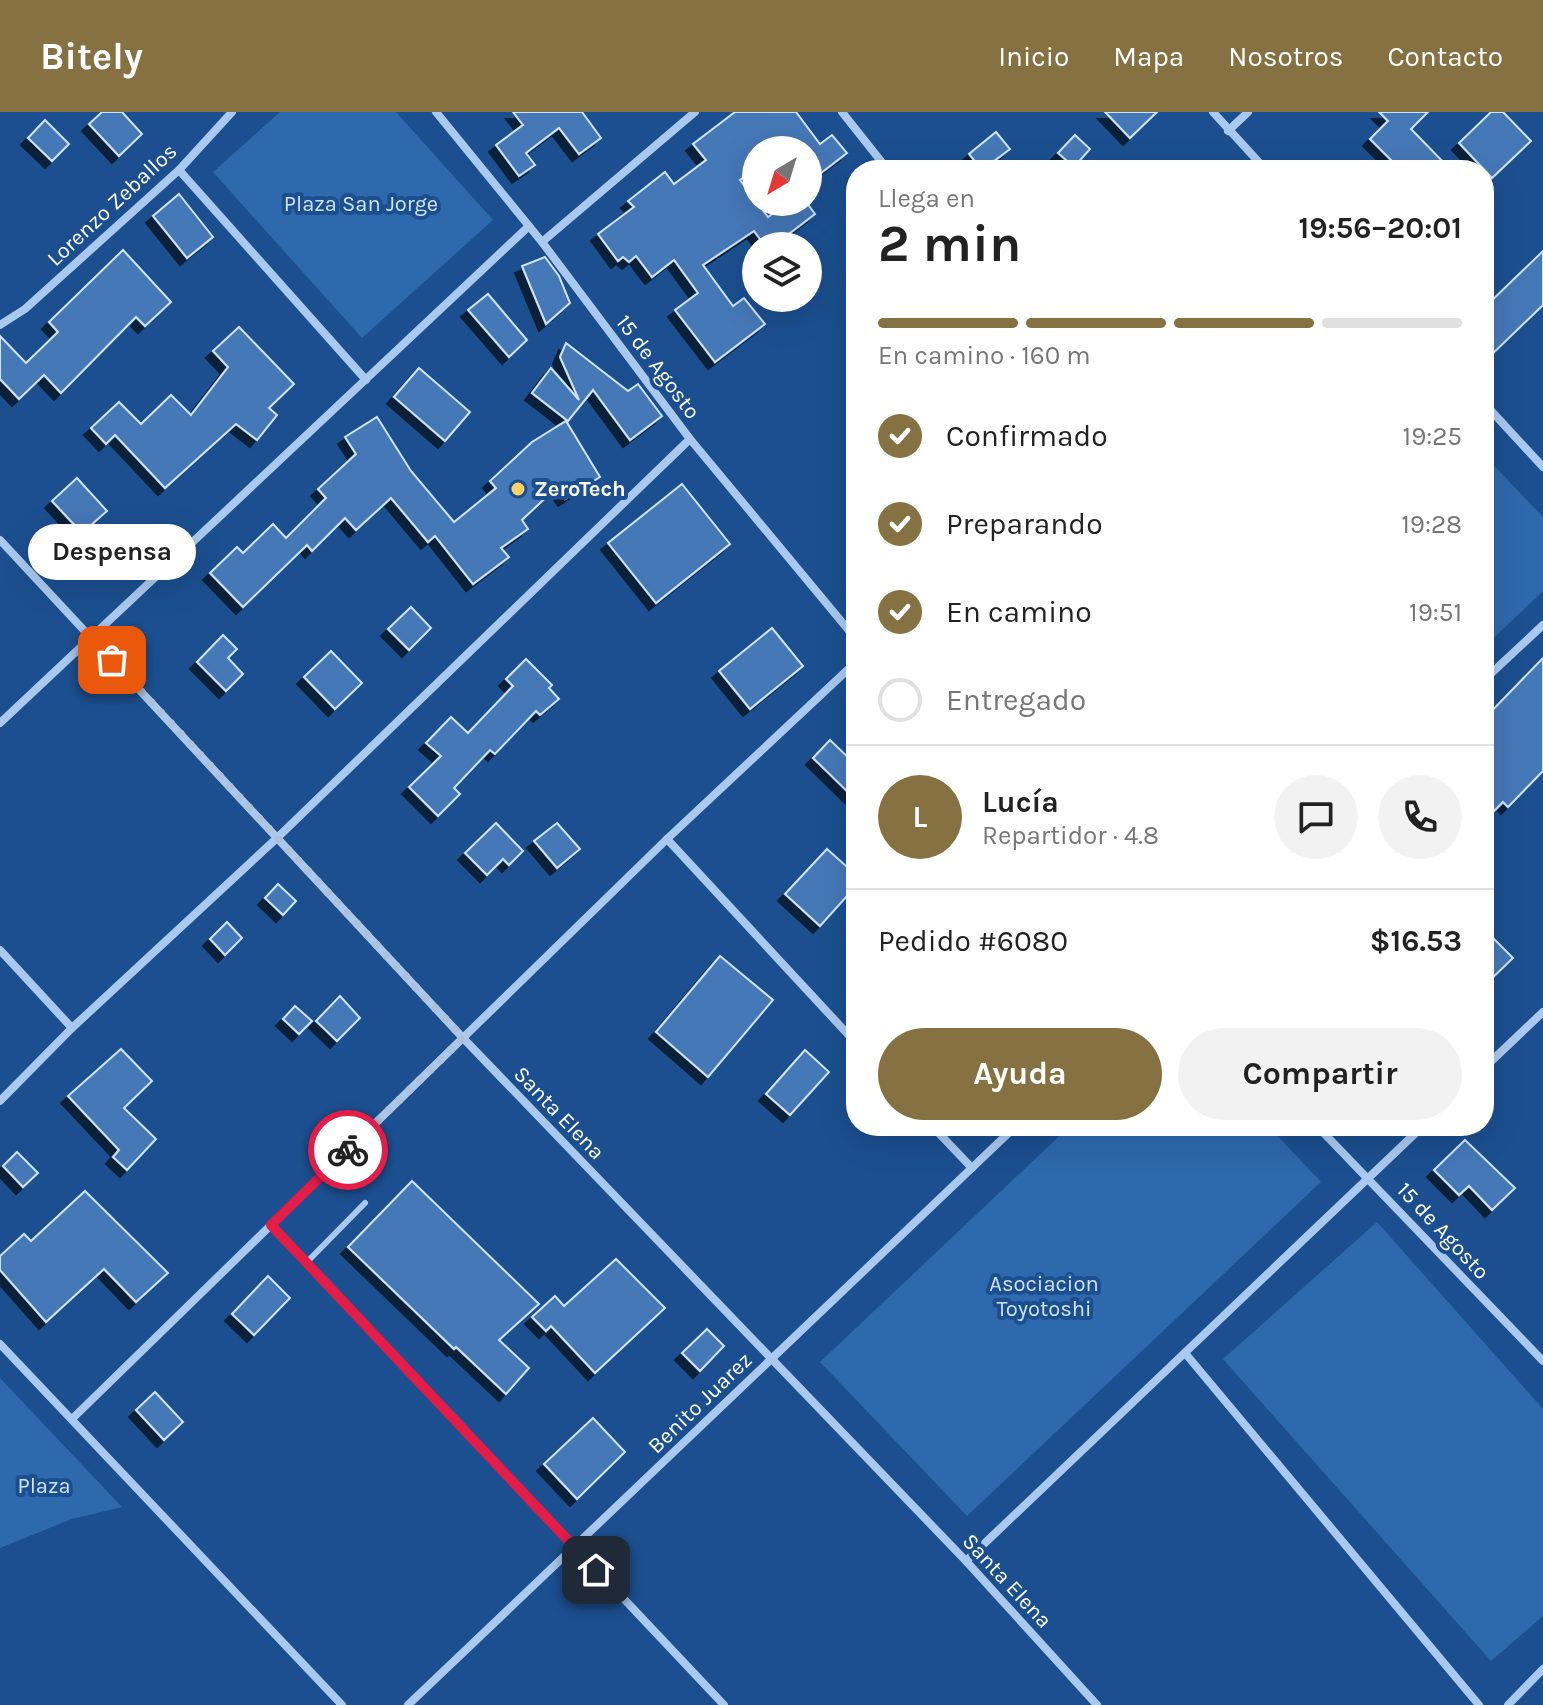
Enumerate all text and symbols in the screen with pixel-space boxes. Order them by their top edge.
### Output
text: Bitely [40,34,143,79]
text: Inicio [998,40,1069,73]
text: Mapa [1113,40,1184,73]
text: Nosotros [1228,40,1343,73]
text: Contacto [1387,40,1503,73]
north arrow [742,136,822,216]
map controls [742,136,822,312]
street label: Lorenzo Zeballos [42,138,182,272]
text: Llega en [878,183,975,214]
park label: Plaza San Jorge [284,191,438,217]
text: 19:56–20:01 [1299,210,1462,246]
text: 2 min [878,213,1021,274]
button: layers [742,232,822,312]
street label: 15 de Agosto [610,310,706,424]
text: En camino · 160 m [878,340,1091,371]
icon: check [878,414,922,458]
text: Confirmado [946,418,1108,454]
text: 19:25 [1403,421,1462,452]
place label: ZeroTech [534,476,626,502]
marker: ZeroTech [509,480,527,498]
icon: check [878,502,922,546]
text: Preparando [946,506,1103,542]
text: 19:28 [1401,509,1462,540]
callout: Despensa [28,524,196,580]
text: Despensa [52,536,172,567]
icon: check [878,590,922,634]
text: En camino [946,594,1092,630]
text: 19:51 [1409,597,1462,628]
pin [78,626,146,694]
icon: bag [90,638,134,682]
text: Entregado [946,682,1086,718]
button: chat [1274,775,1358,859]
button: phone [1378,775,1462,859]
text: Lucía [982,784,1059,820]
text: L [913,799,927,835]
text: Repartidor · 4.8 [982,820,1159,851]
text: Pedido #6080 [878,923,1068,959]
text: $16.53 [1370,923,1462,959]
button: Ayuda [878,1028,1162,1120]
button: Compartir [1178,1028,1462,1120]
street label: Santa Elena [508,1061,610,1165]
courier [308,1110,388,1190]
icon: bike [326,1128,370,1172]
street label: 15 de Agosto [1391,1177,1495,1285]
park label: Asociacion Toyotoshi [989,1271,1099,1322]
street label: Benito Juarez [643,1347,757,1459]
park label: Plaza [18,1473,71,1499]
street label: Santa Elena [957,1528,1057,1634]
pin [562,1536,630,1604]
icon: home [574,1548,618,1592]

